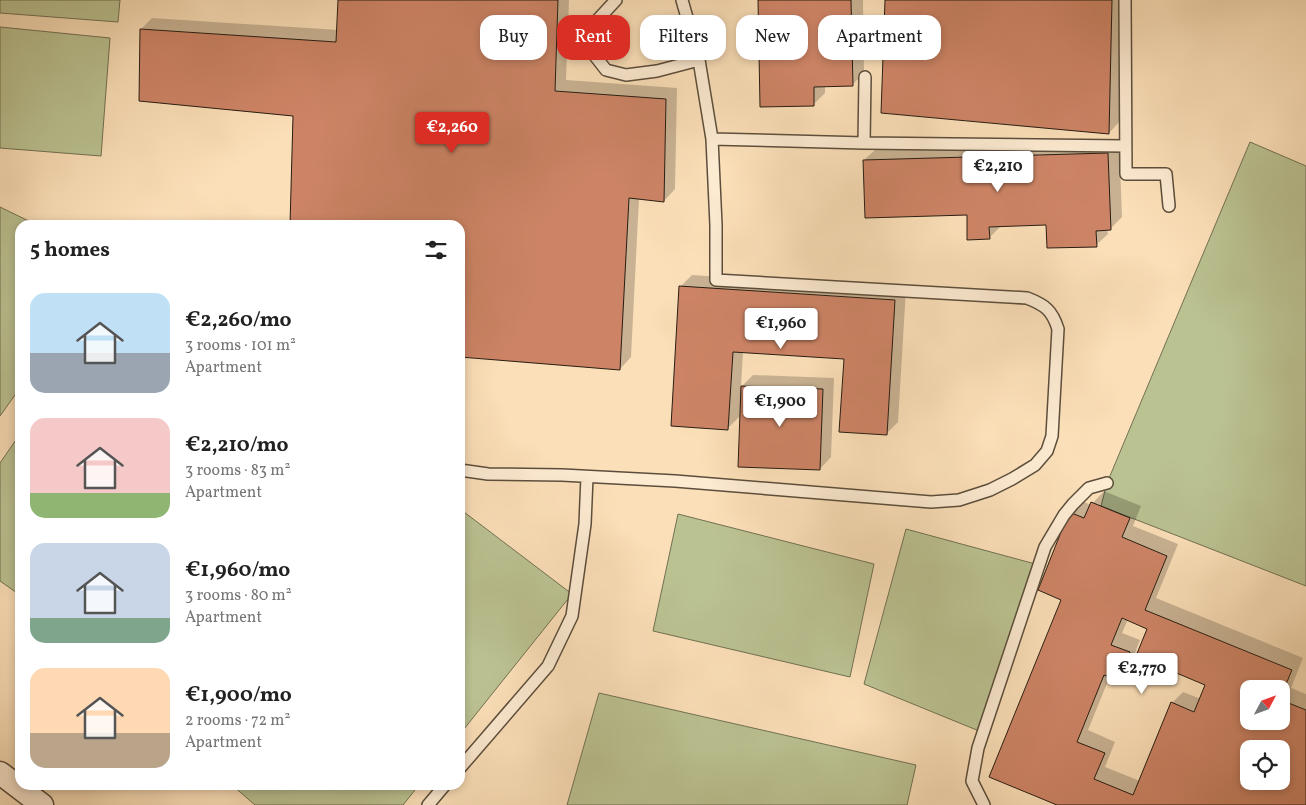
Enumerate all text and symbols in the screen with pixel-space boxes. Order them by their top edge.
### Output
chip: Buy [480,15,547,60]
chip: Rent [557,15,630,60]
chip: Filters [640,15,726,60]
chip: New [736,15,808,60]
chip: Apartment [818,15,941,60]
pin: €2,260 [411,112,493,154]
text: €2,260 [426,117,478,139]
pin: €2,210 [957,150,1039,193]
text: €2,210 [973,156,1023,178]
text: 5 homes [30,236,110,265]
icon: filters [422,236,450,264]
text: €2,260/mo [185,306,292,335]
pin: €1,960 [740,308,822,350]
icon: home [70,313,130,373]
text: €1,960 [756,313,806,335]
text: 3 rooms · 101 m² [185,335,296,357]
text: Apartment [185,357,262,379]
pin: €1,900 [739,386,821,428]
text: €1,900 [754,391,806,413]
text: €2,210/mo [185,431,289,460]
icon: home [70,438,130,498]
text: 3 rooms · 83 m² [185,460,290,482]
text: Apartment [185,482,262,504]
text: €1,960/mo [185,556,290,585]
icon: home [70,563,130,623]
text: 3 rooms · 80 m² [185,585,292,607]
text: Apartment [185,607,262,629]
pin: €2,770 [1101,652,1183,695]
text: €2,770 [1118,658,1166,680]
north arrow [1240,680,1290,730]
map controls [1240,680,1290,790]
text: €1,900/mo [185,681,292,710]
icon: home [70,688,130,748]
text: 2 rooms · 72 m² [185,710,290,732]
text: Apartment [185,732,262,754]
button: locate [1240,740,1290,790]

